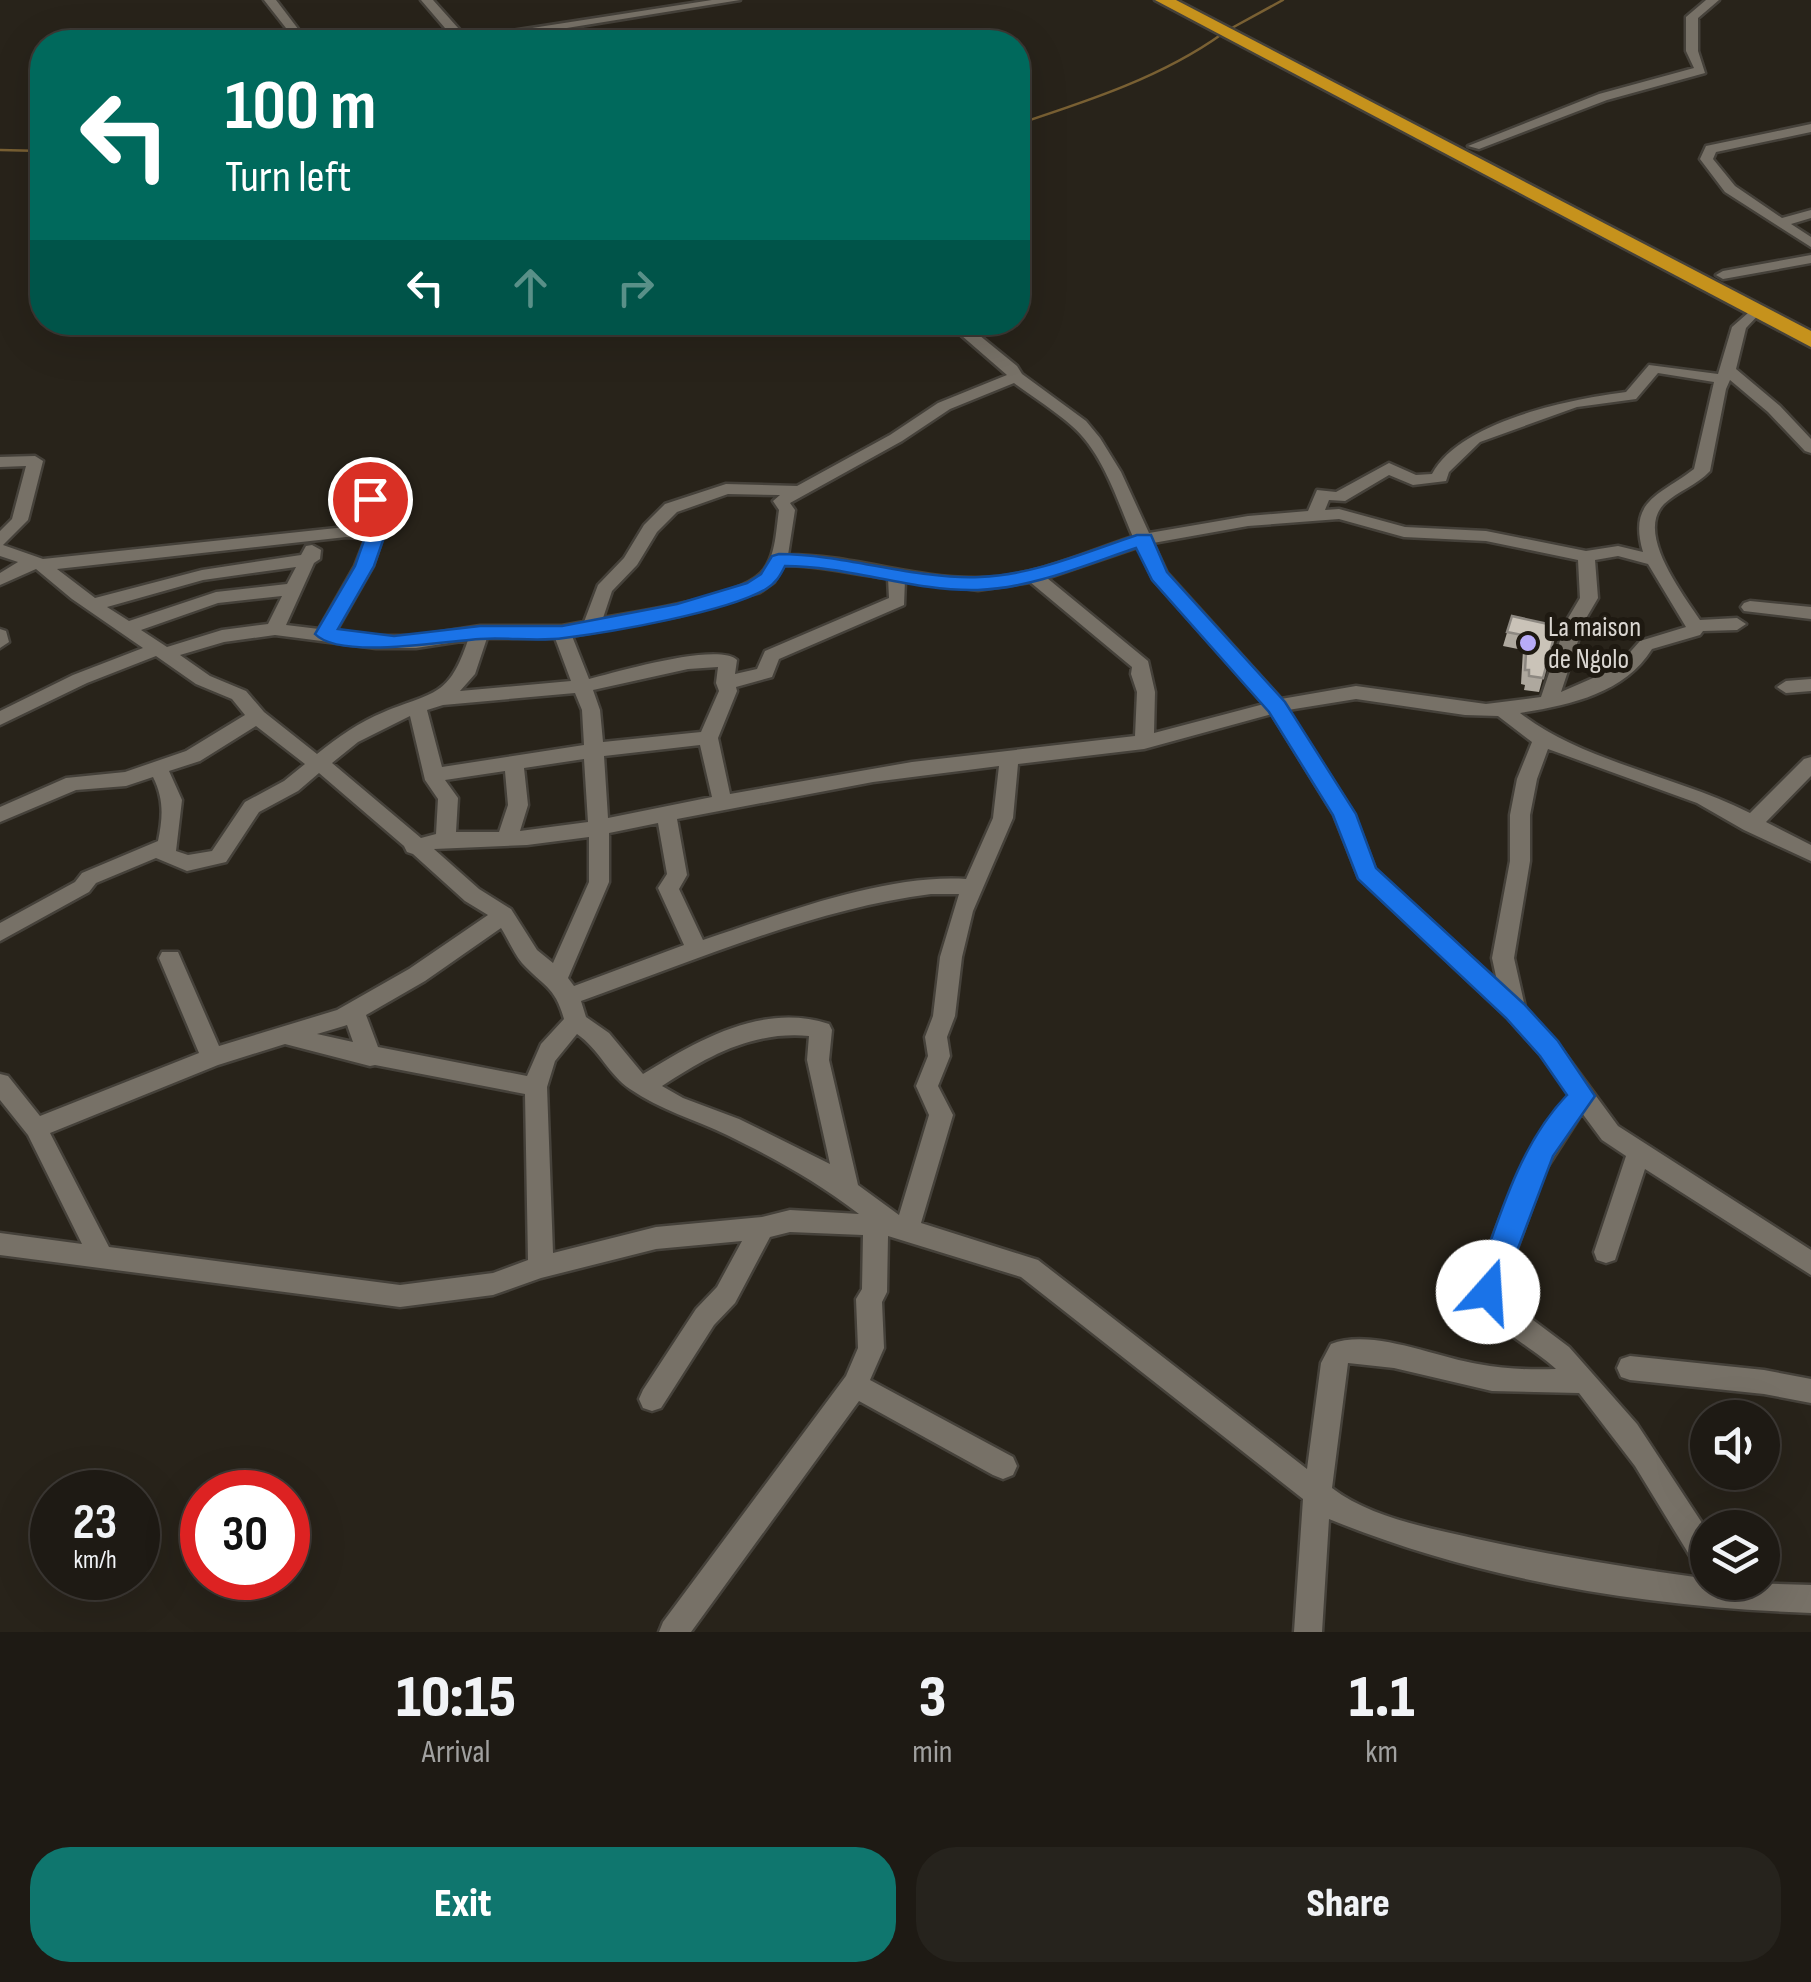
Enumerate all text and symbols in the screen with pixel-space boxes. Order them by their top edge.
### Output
text: 100 m [225,65,376,149]
icon: left [60,70,190,200]
text: Turn left [225,150,351,205]
icon: left [398,260,453,315]
icon: ahead [503,260,558,315]
icon: right [608,260,663,315]
pin [328,457,413,542]
icon: arrive [343,472,398,527]
place label: La maison de Ngolo [1548,611,1641,676]
marker: La maison de Ngolo [1517,632,1539,654]
position arrow [1436,1240,1540,1344]
map controls [1690,1400,1780,1600]
button: sound [1690,1400,1780,1490]
speed limit sign: 30 [180,1470,310,1600]
text: 23 [73,1493,117,1553]
button: layers [1690,1510,1780,1600]
text: km/h [73,1545,117,1576]
text: 10:15 [396,1662,516,1734]
text: 3 [919,1662,946,1734]
text: 1.1 [1349,1662,1415,1734]
text: Arrival [422,1733,491,1772]
text: min [912,1733,953,1772]
text: km [1365,1733,1398,1772]
button: Exit [30,1847,896,1962]
button: Share [916,1847,1781,1962]

